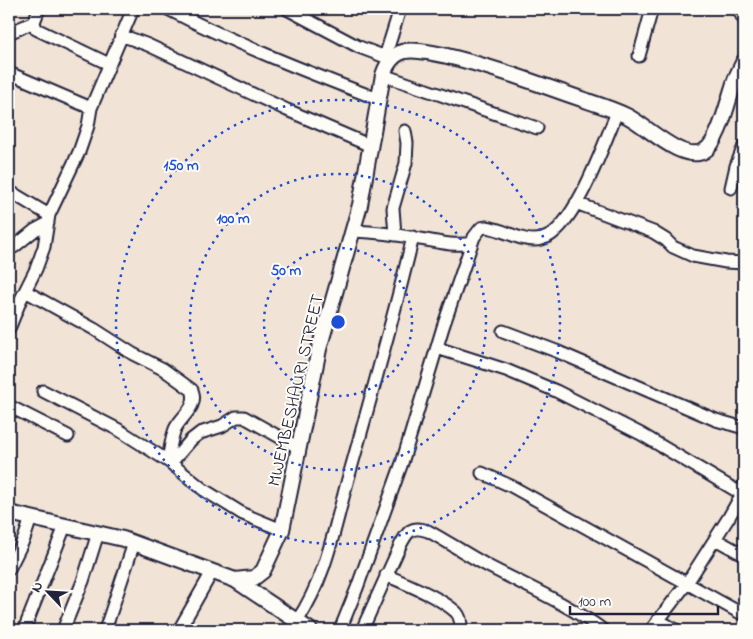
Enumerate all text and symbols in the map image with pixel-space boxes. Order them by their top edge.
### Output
text: 150 m [163,155,199,177]
text: 100 m [216,208,250,230]
text: 50 m [271,260,302,282]
street label: MWEMBESHAURI STREET [262,292,332,489]
centre of rings [329,313,347,331]
north arrow [22,566,72,616]
text: N [26,578,49,596]
scale bar [570,584,718,616]
text: 100 m [578,591,611,613]

